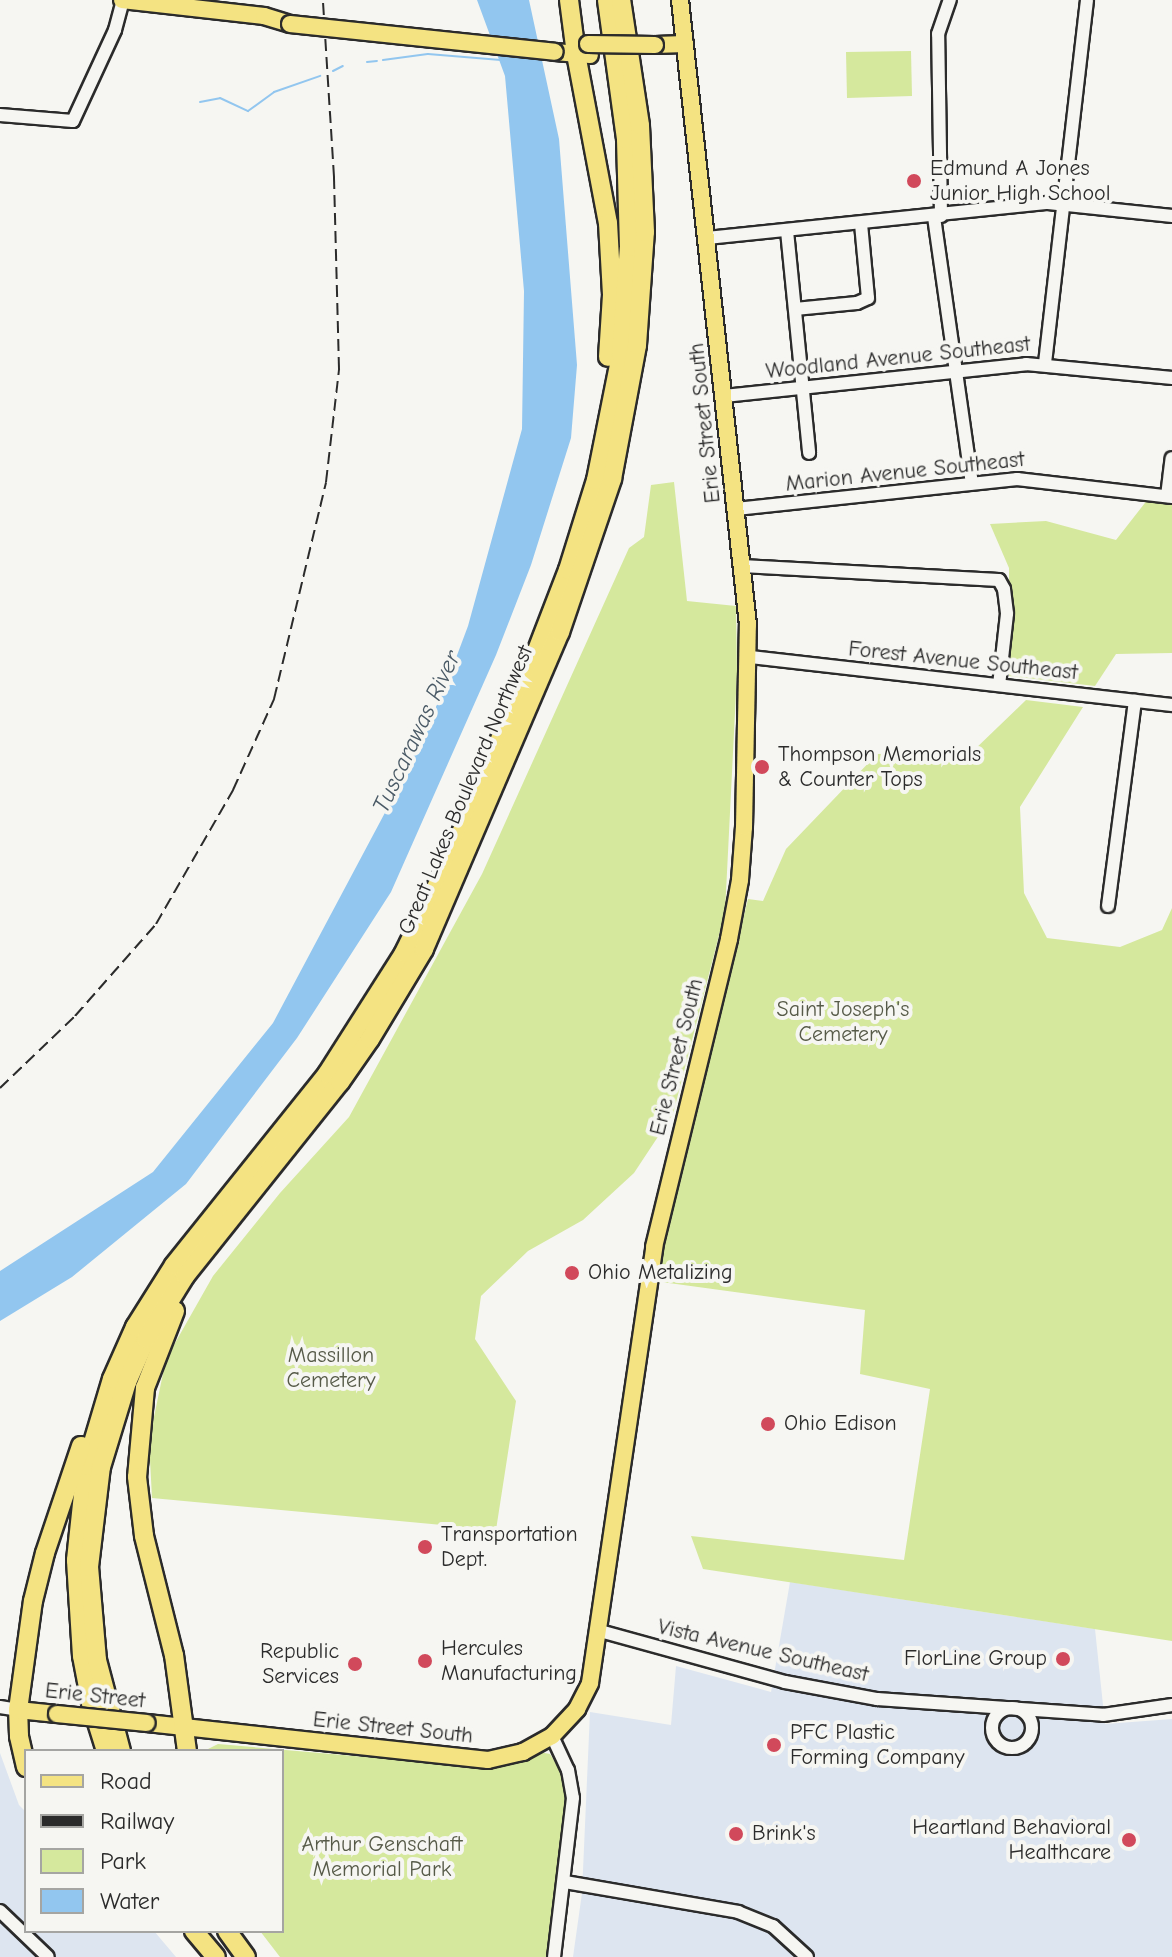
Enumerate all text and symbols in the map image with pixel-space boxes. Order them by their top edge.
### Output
place label: Edmund A Jones Junior High School [930,155,1111,206]
marker: Edmund A Jones Junior High School [905,172,923,190]
street label: Woodland Avenue Southeast [764,331,1032,385]
street label: Erie Street South [683,342,727,504]
street label: Marion Avenue Southeast [784,446,1026,498]
street label: Forest Avenue Southeast [847,636,1079,686]
street label: Great Lakes Boulevard Northwest [393,641,539,939]
water label: Tuscarawas River [367,646,467,818]
place label: Thompson Memorials & Counter Tops [778,741,981,792]
marker: Thompson Memorials & Counter Tops [753,758,771,776]
street label: Erie Street South [645,976,709,1138]
park label: Saint Joseph's Cemetery [777,996,909,1048]
place label: Ohio Metalizing [588,1260,733,1286]
marker: Ohio Metalizing [563,1264,581,1282]
park label: Massillon Cemetery [287,1342,375,1394]
place label: Ohio Edison [784,1411,897,1437]
marker: Ohio Edison [759,1415,777,1433]
place label: Transportation Dept. [441,1521,578,1572]
marker: Transportation Dept. [416,1538,434,1556]
street label: Vista Avenue Southeast [655,1614,871,1688]
place label: Hercules Manufacturing [441,1635,577,1686]
place label: Republic Services [260,1638,339,1690]
place label: FlorLine Group [904,1646,1047,1672]
marker: FlorLine Group [1054,1650,1072,1668]
marker: Hercules Manufacturing [416,1652,434,1670]
marker: Republic Services [346,1655,364,1673]
street label: Erie Street [44,1678,146,1714]
street label: Erie Street South [312,1706,474,1750]
place label: PFC Plastic Forming Company [790,1719,965,1770]
marker: PFC Plastic Forming Company [765,1736,783,1754]
legend [24,1749,284,1933]
text: Road [100,1767,152,1795]
text: Railway [100,1807,174,1835]
place label: Heartland Behavioral Healthcare [912,1814,1111,1866]
place label: Brink's [752,1821,816,1847]
marker: Brink's [727,1825,745,1843]
marker: Heartland Behavioral Healthcare [1118,1829,1140,1851]
park label: Arthur Genschaft Memorial Park [301,1831,463,1882]
text: Park [100,1847,146,1875]
text: Water [100,1887,159,1915]

